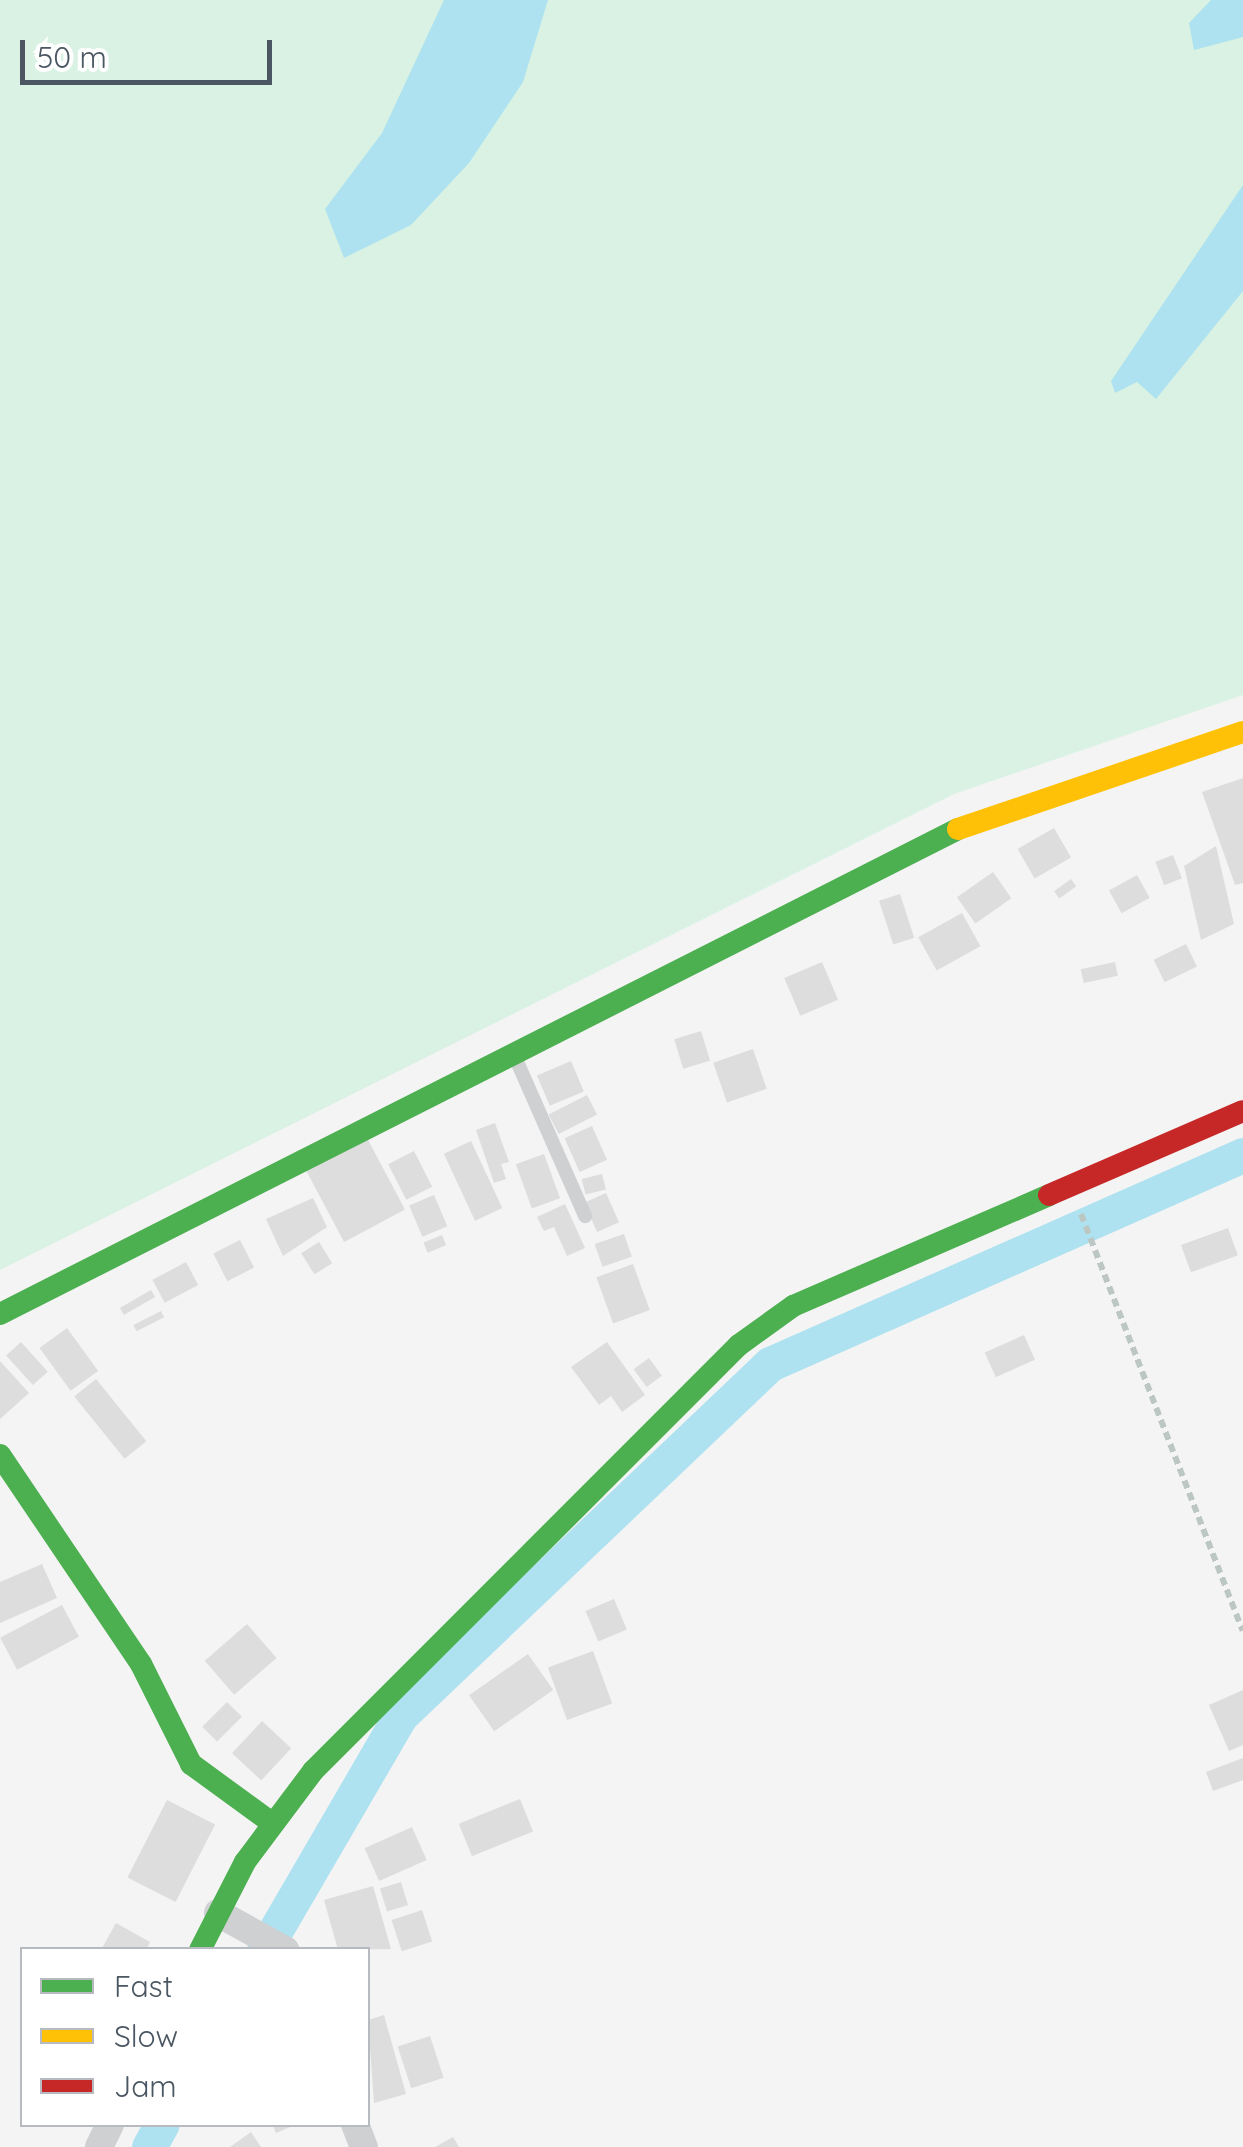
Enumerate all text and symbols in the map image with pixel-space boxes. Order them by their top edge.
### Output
scale bar [25,20,278,82]
text: 50 m [37,38,107,76]
legend [20,1947,370,2127]
text: Fast [114,1967,173,2005]
text: Slow [114,2017,178,2055]
text: Jam [114,2067,177,2105]

